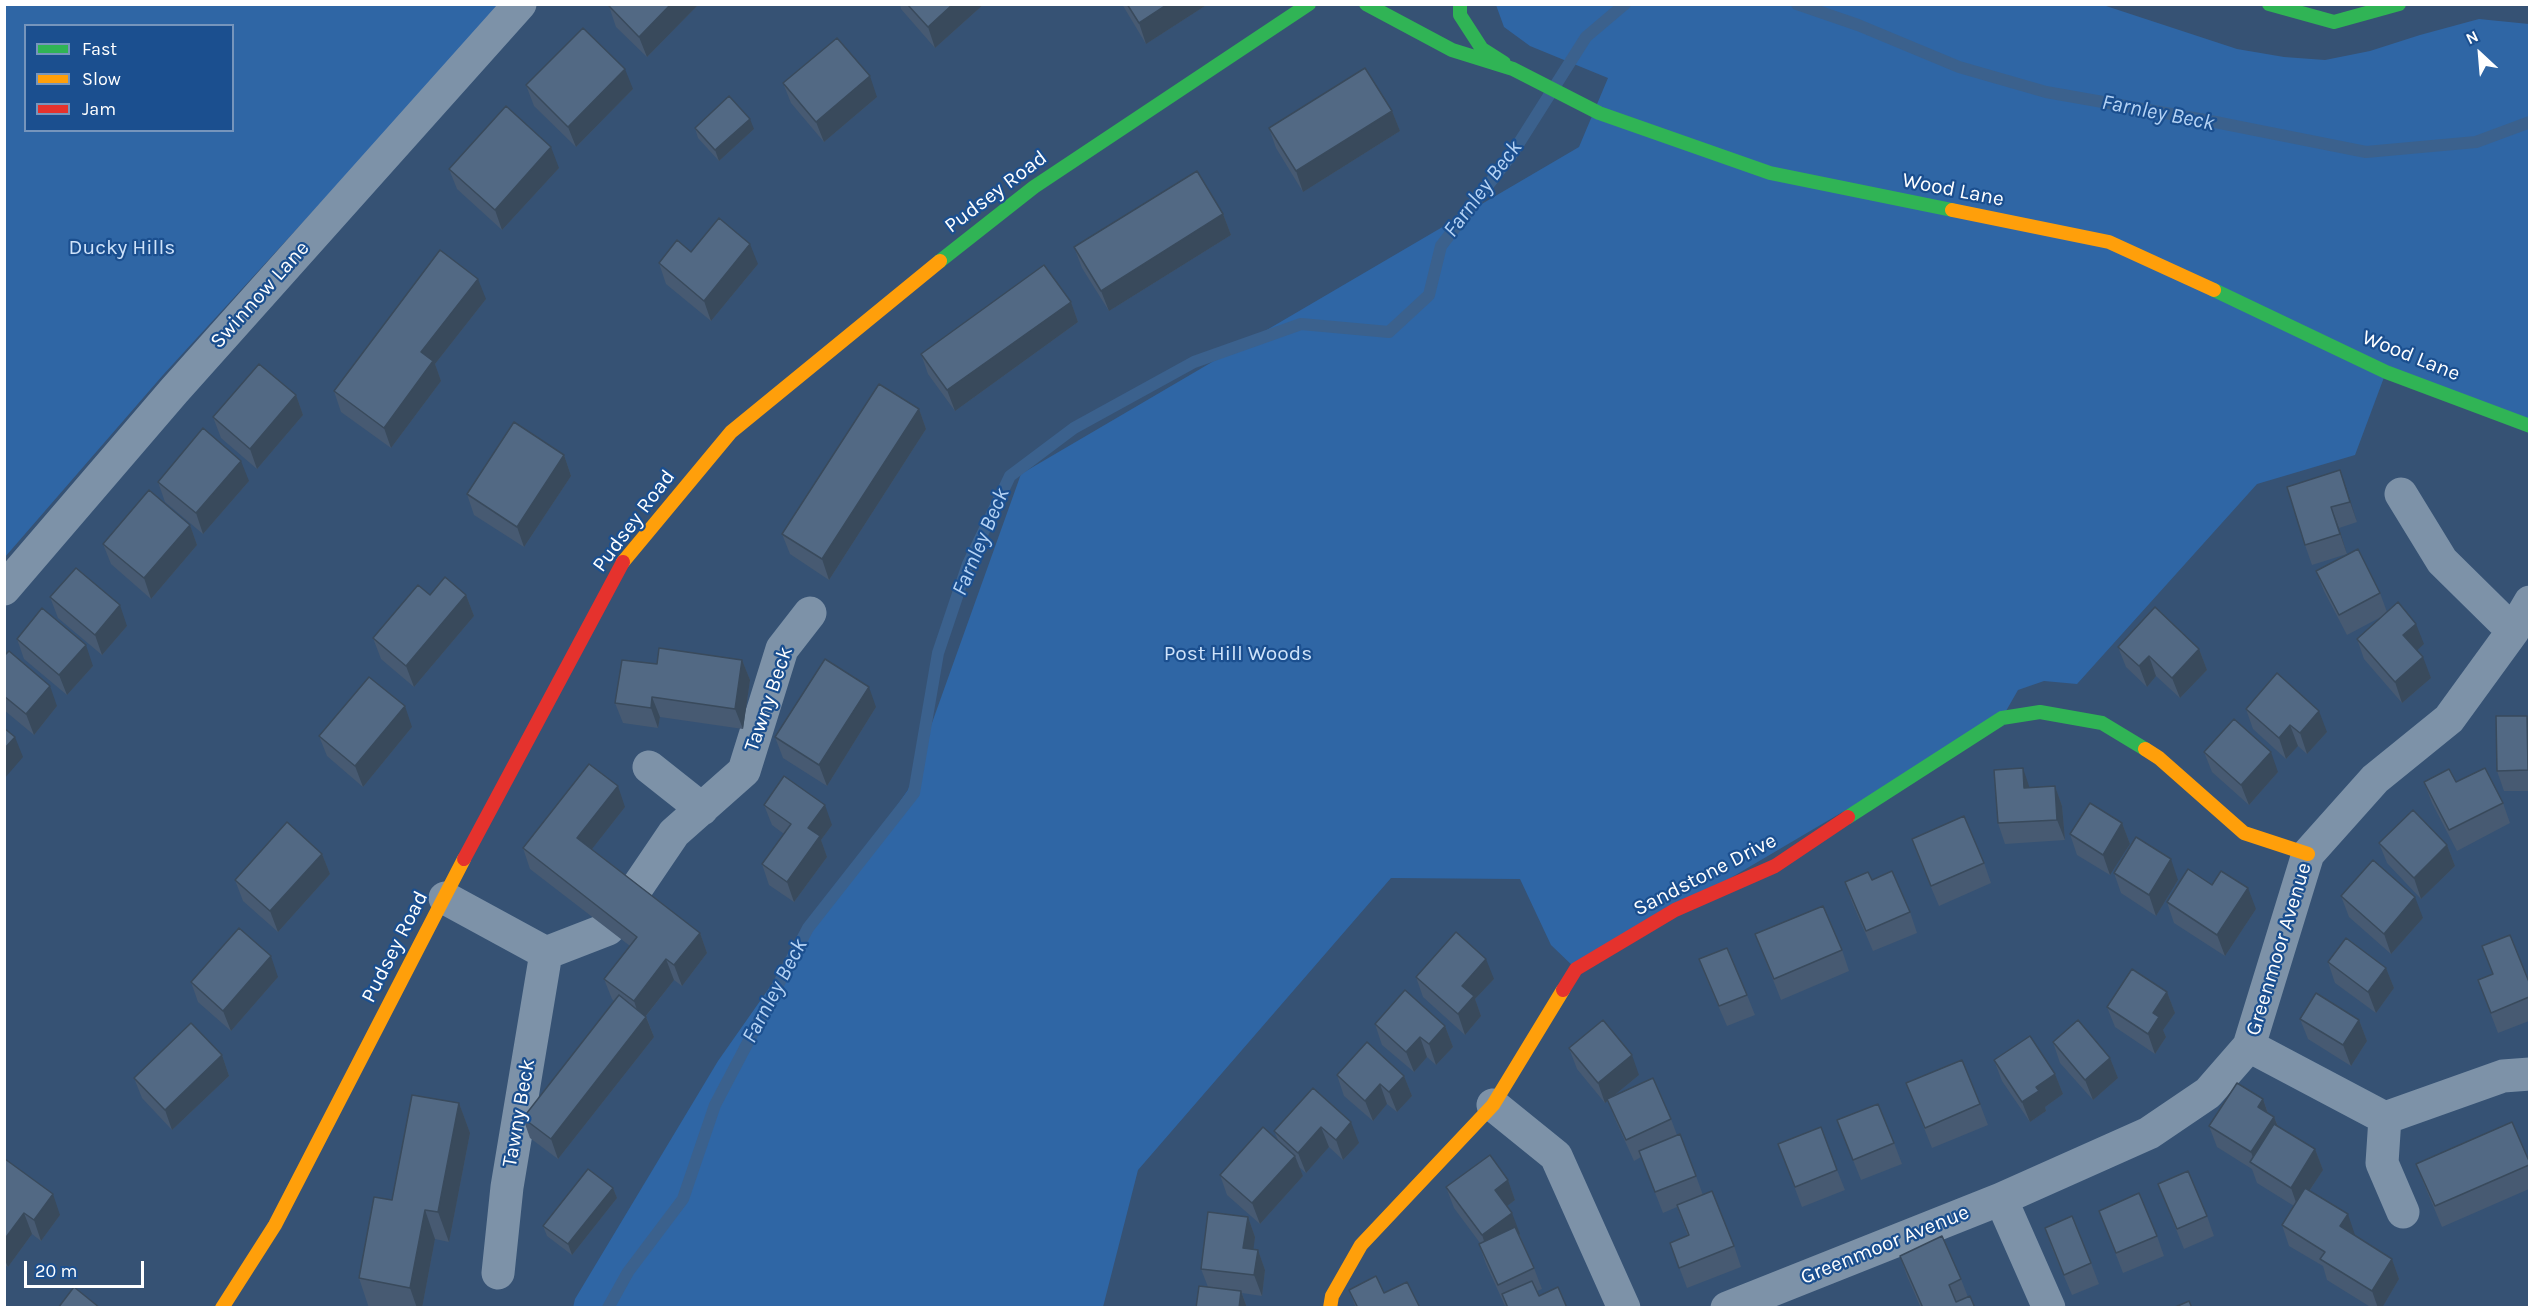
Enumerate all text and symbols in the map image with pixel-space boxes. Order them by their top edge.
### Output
legend [24,24,234,132]
north arrow [2450,24,2510,84]
text: N [2463,26,2481,48]
text: Fast [82,38,117,60]
text: Slow [82,68,121,90]
water label: Farnley Beck [2099,89,2217,137]
text: Jam [82,98,116,120]
water label: Farnley Beck [1438,135,1528,243]
street label: Pudsey Road [940,145,1052,239]
street label: Wood Lane [1900,168,2006,212]
park label: Ducky Hills [69,235,175,261]
street label: Swinnow Lane [205,236,315,354]
street label: Wood Lane [2358,325,2464,387]
street label: Pudsey Road [587,465,681,577]
water label: Farnley Beck [947,484,1015,600]
park label: Post Hill Woods [1164,641,1312,667]
street label: Tawny Beck [739,643,799,755]
street label: Sandstone Drive [1629,828,1781,922]
street label: Greenmoor Avenue [2241,859,2317,1039]
street label: Pudsey Road [356,887,434,1007]
water label: Farnley Beck [736,934,814,1048]
street label: Tawny Beck [497,1057,541,1169]
street label: Greenmoor Avenue [1797,1200,1973,1290]
scale bar [27,1249,147,1287]
text: 20 m [35,1260,77,1282]

